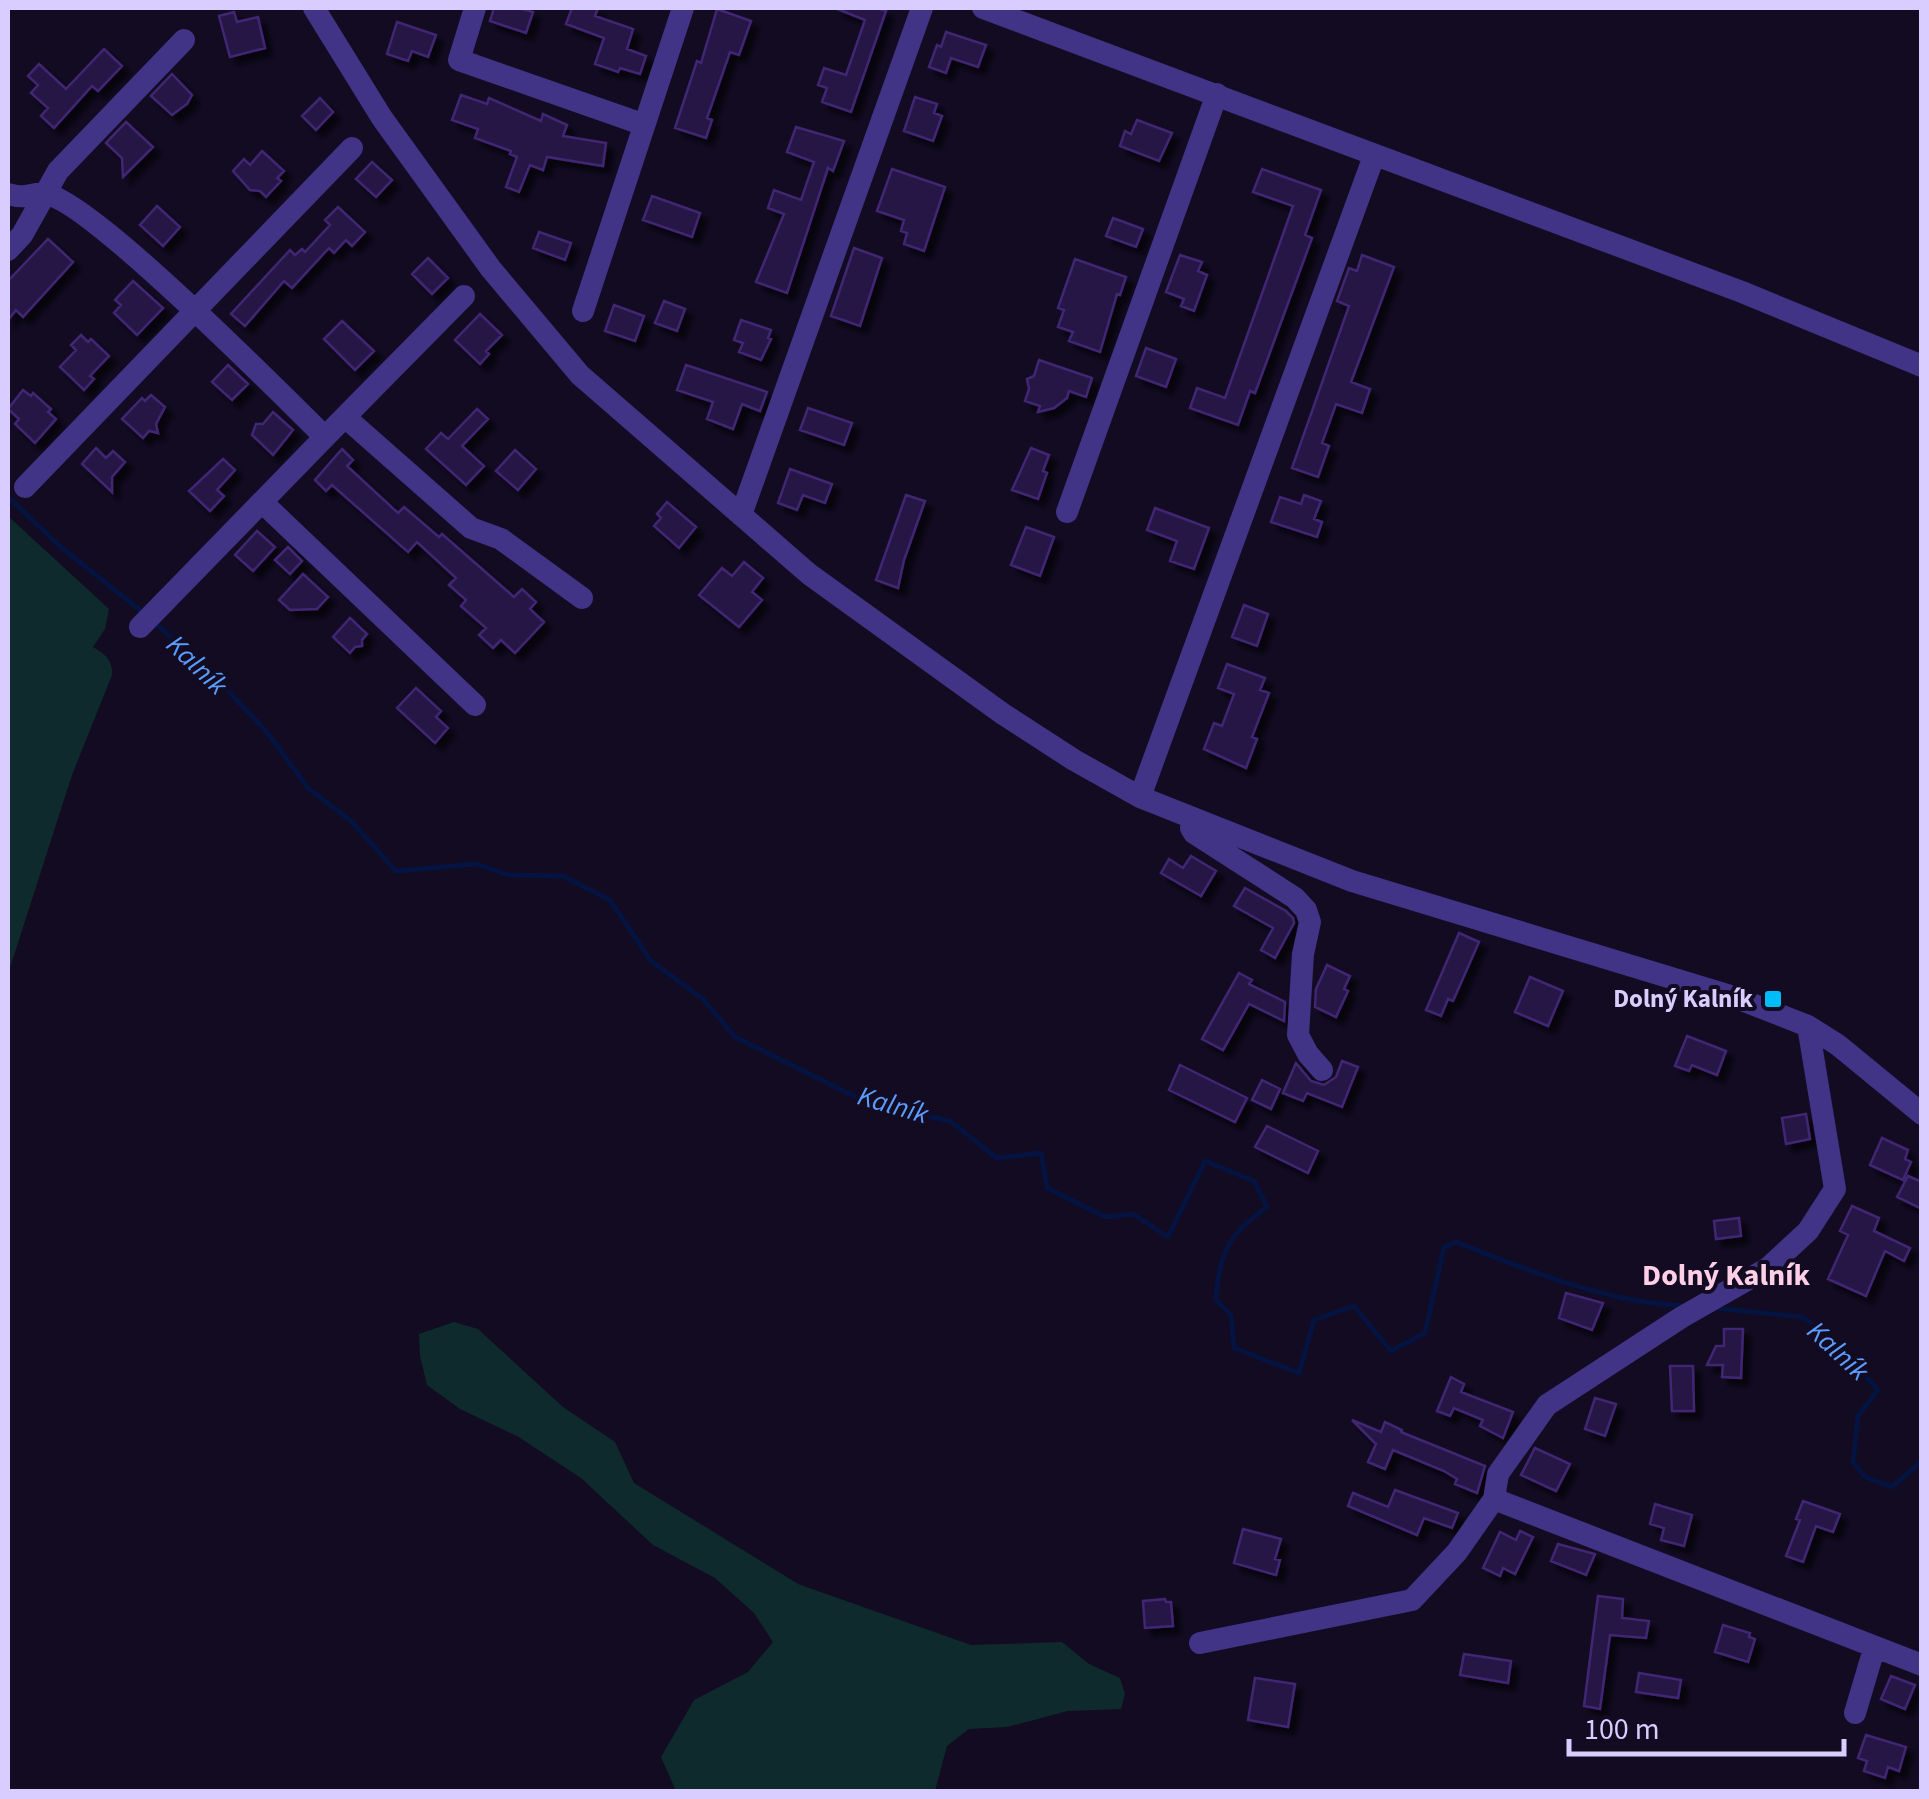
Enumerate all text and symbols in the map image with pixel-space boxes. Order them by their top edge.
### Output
water label: Kalník [157,626,237,705]
place label: Dolný Kalník [1613,981,1753,1017]
marker: Dolný Kalník [1762,988,1784,1010]
water label: Kalník [853,1076,934,1134]
district label: Dolný Kalník [1642,1254,1810,1297]
water label: Kalník [1798,1312,1878,1391]
scale bar [1569,1694,1844,1756]
text: 100 m [1584,1708,1660,1751]

